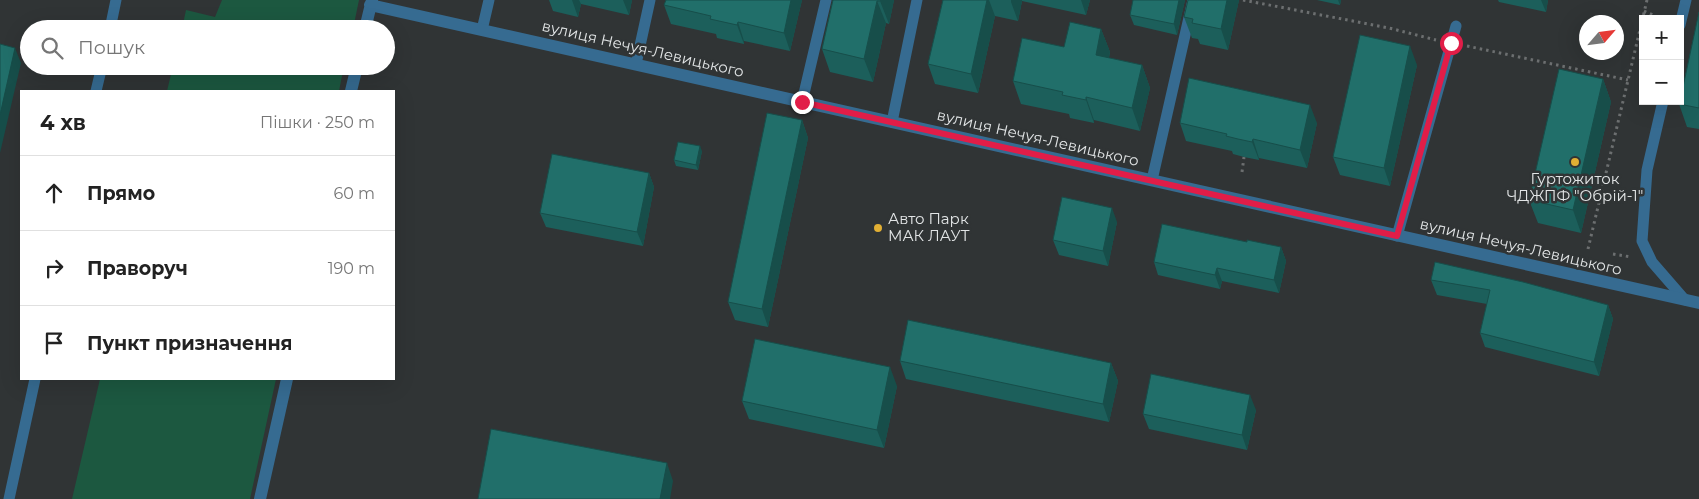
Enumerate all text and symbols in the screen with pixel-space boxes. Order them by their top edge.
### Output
north arrow [1579,15,1624,60]
map controls [1639,15,1684,105]
button: + [1639,15,1684,60]
street label: вулиця Нечуя-Левицького [540,16,746,81]
search box [20,20,395,75]
route start [1440,32,1463,55]
icon: search [38,34,66,62]
text: Пошук [78,36,145,59]
button: − [1639,60,1684,105]
route end [791,91,814,114]
street label: вулиця Нечуя-Левицького [935,105,1141,170]
text: 4 хв [40,110,86,135]
text: Пішки · 250 m [260,113,375,132]
marker: Гуртожиток ЧДЖПФ "Обрій-1" [1569,156,1581,168]
place label: Гуртожиток ЧДЖПФ "Обрій-1" [1507,169,1643,205]
icon: ahead [40,179,68,207]
text: Прямо [87,182,155,205]
text: 60 m [333,184,375,203]
place label: Авто Парк МАК ЛАУТ [888,209,970,245]
street label: вулиця Нечуя-Левицького [1418,214,1624,279]
marker: Авто Парк МАК ЛАУТ [872,222,884,234]
icon: right [40,254,68,282]
text: Праворуч [87,257,188,280]
text: 190 m [328,259,375,278]
icon: arrive [40,329,68,357]
text: Пункт призначення [87,332,293,355]

